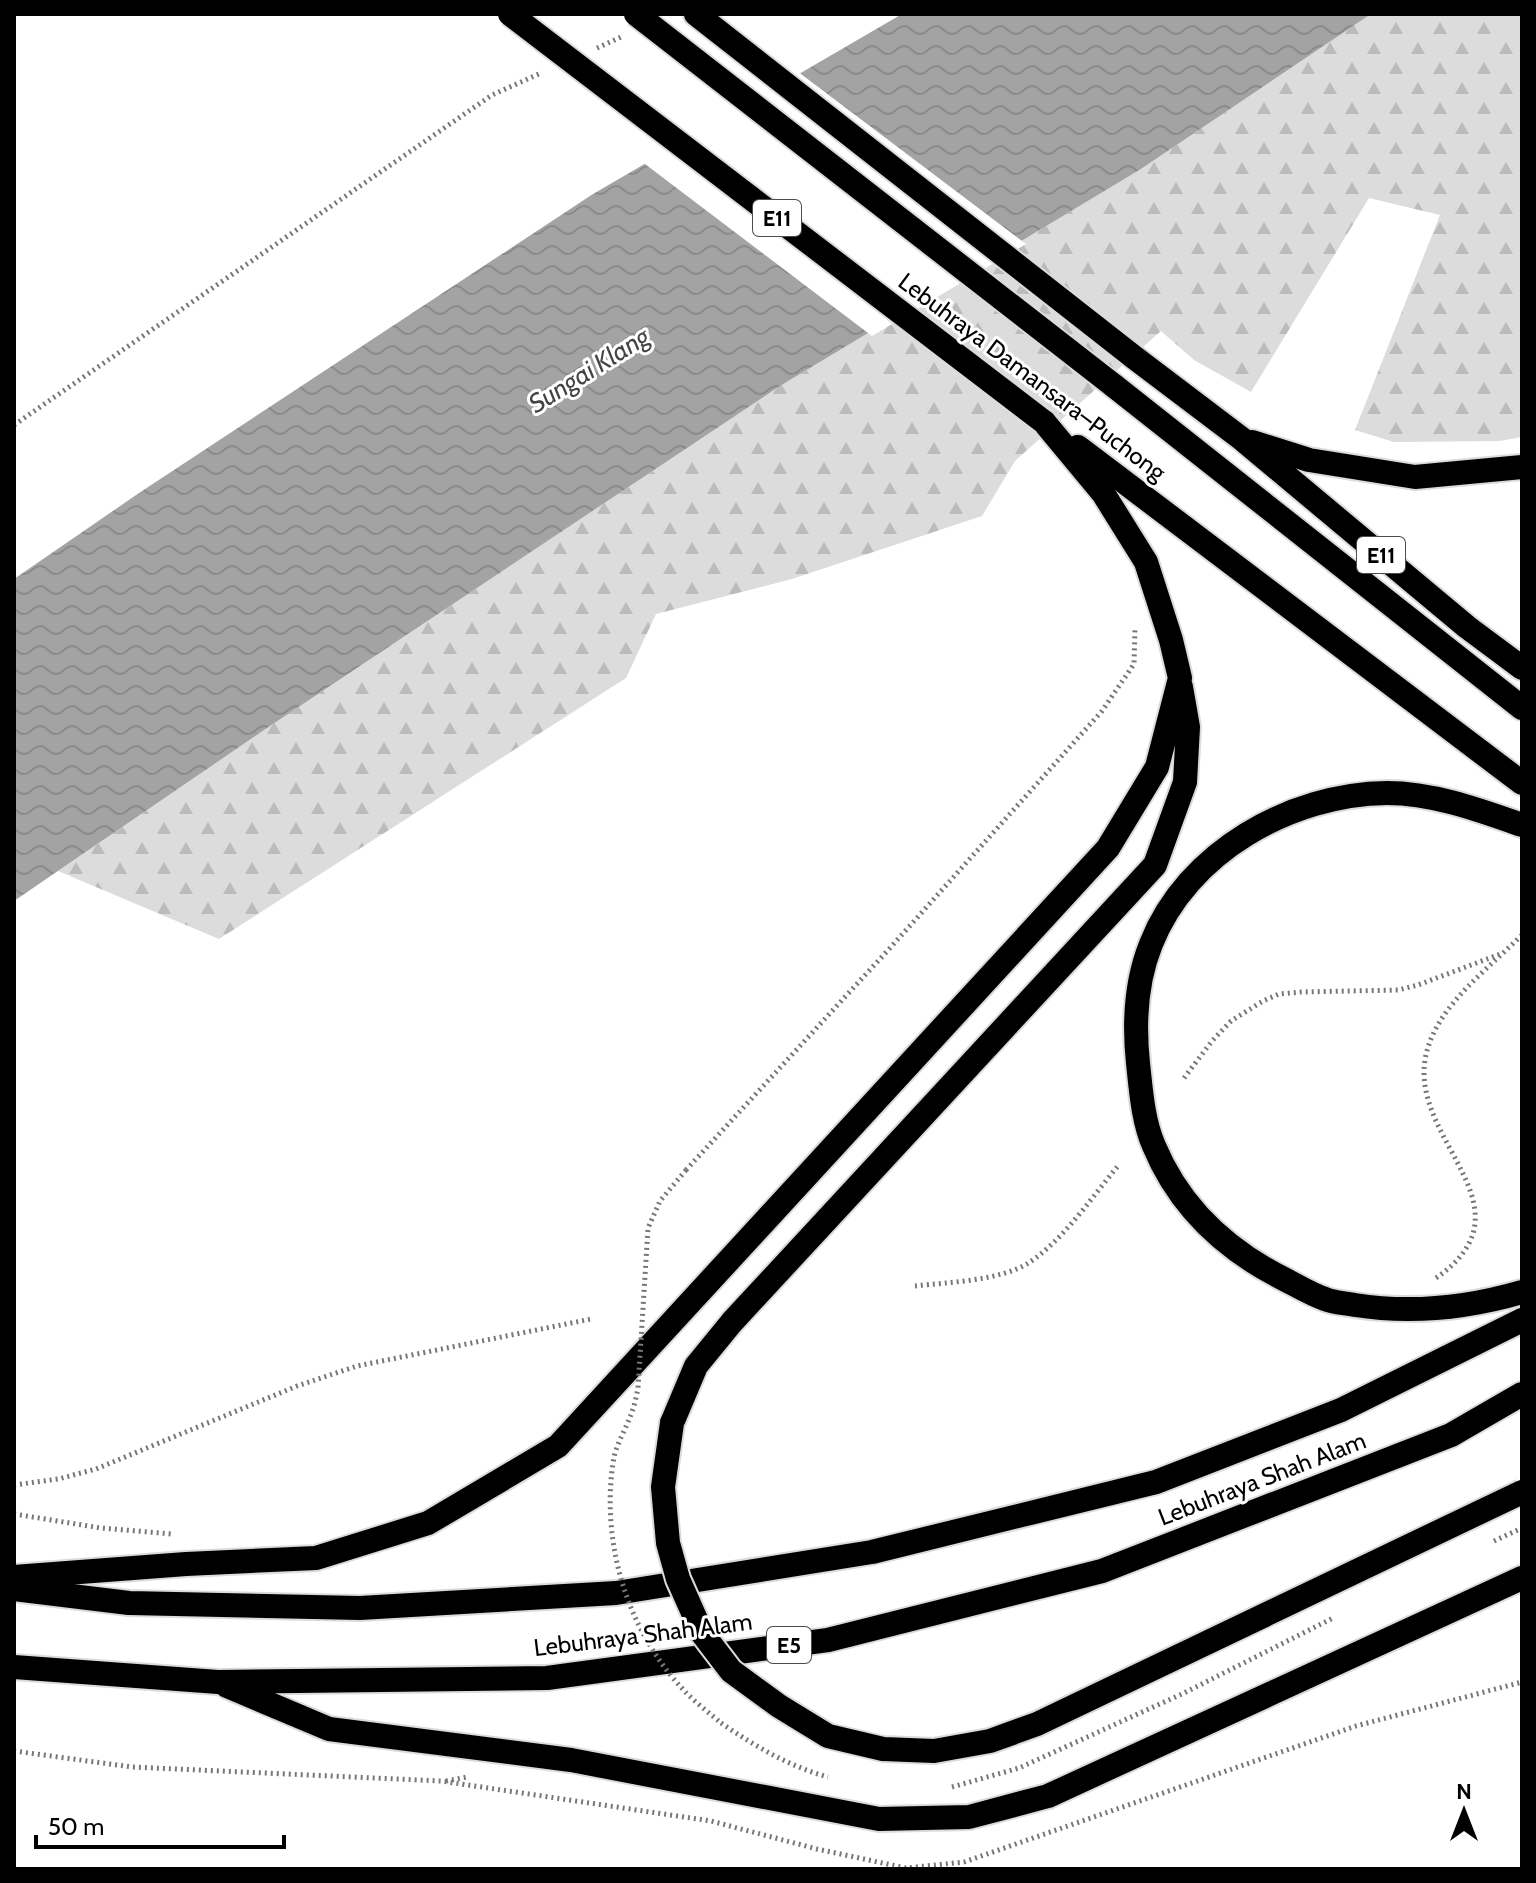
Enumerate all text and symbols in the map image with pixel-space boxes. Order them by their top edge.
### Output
road number: E11 [753,200,801,236]
street label: Lebuhraya Damansara–Puchong [893,267,1173,487]
water label: Sungai Klang [523,320,656,420]
road number: E11 [1357,537,1405,573]
street label: Lebuhraya Shah Alam [1154,1426,1370,1531]
street label: Lebuhraya Shah Alam [532,1607,754,1662]
road number: E5 [767,1627,811,1663]
north arrow [1424,1771,1504,1851]
text: N [1456,1778,1472,1805]
scale bar [36,1799,284,1849]
text: 50 m [48,1812,104,1841]

